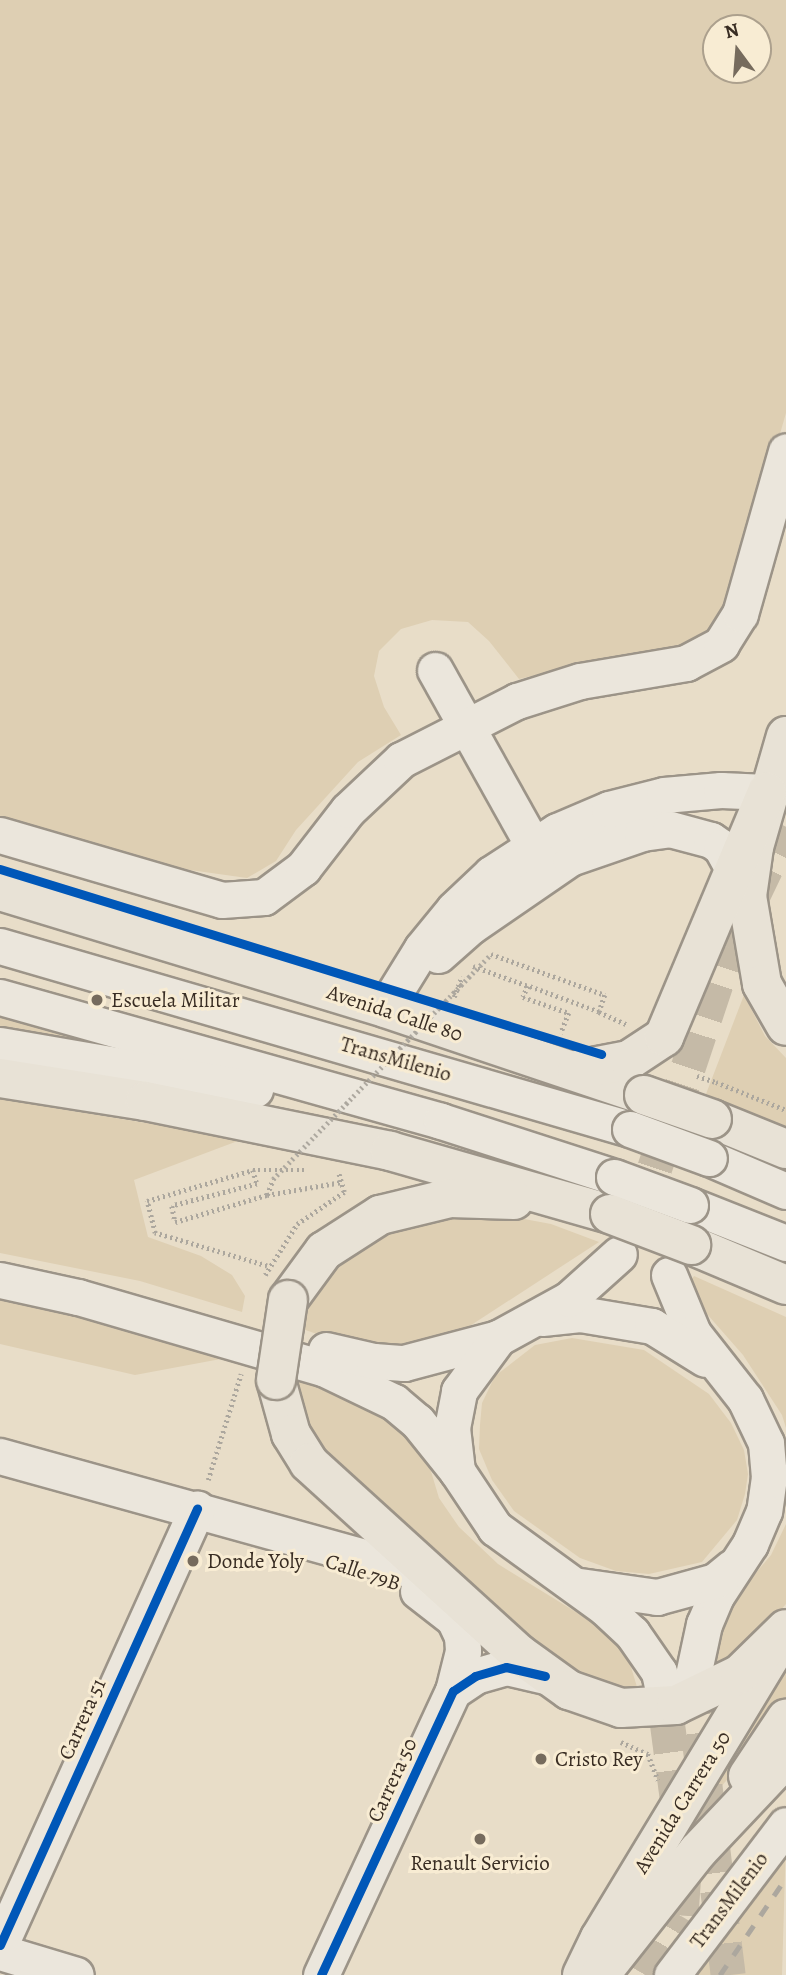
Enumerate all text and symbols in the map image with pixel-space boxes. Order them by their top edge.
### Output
north arrow [702,14,772,84]
text: N [722,16,742,45]
street label: Avenida Calle 80 [324,979,466,1047]
place label: Escuela Militar [111,987,240,1013]
marker: Escuela Militar [89,992,105,1008]
street label: TransMilenio [338,1031,454,1087]
place label: Donde Yoly [207,1548,304,1574]
street label: Calle 79B [322,1548,404,1596]
marker: Donde Yoly [185,1553,201,1569]
street label: Carrera 51 [53,1674,111,1764]
street label: Avenida Carrera 50 [628,1726,736,1878]
street label: Carrera 50 [362,1734,422,1826]
place label: Cristo Rey [555,1746,643,1772]
marker: Cristo Rey [533,1751,549,1767]
marker: Renault Servicio [472,1831,488,1847]
street label: TransMilenio [685,1847,773,1953]
place label: Renault Servicio [410,1850,550,1876]

